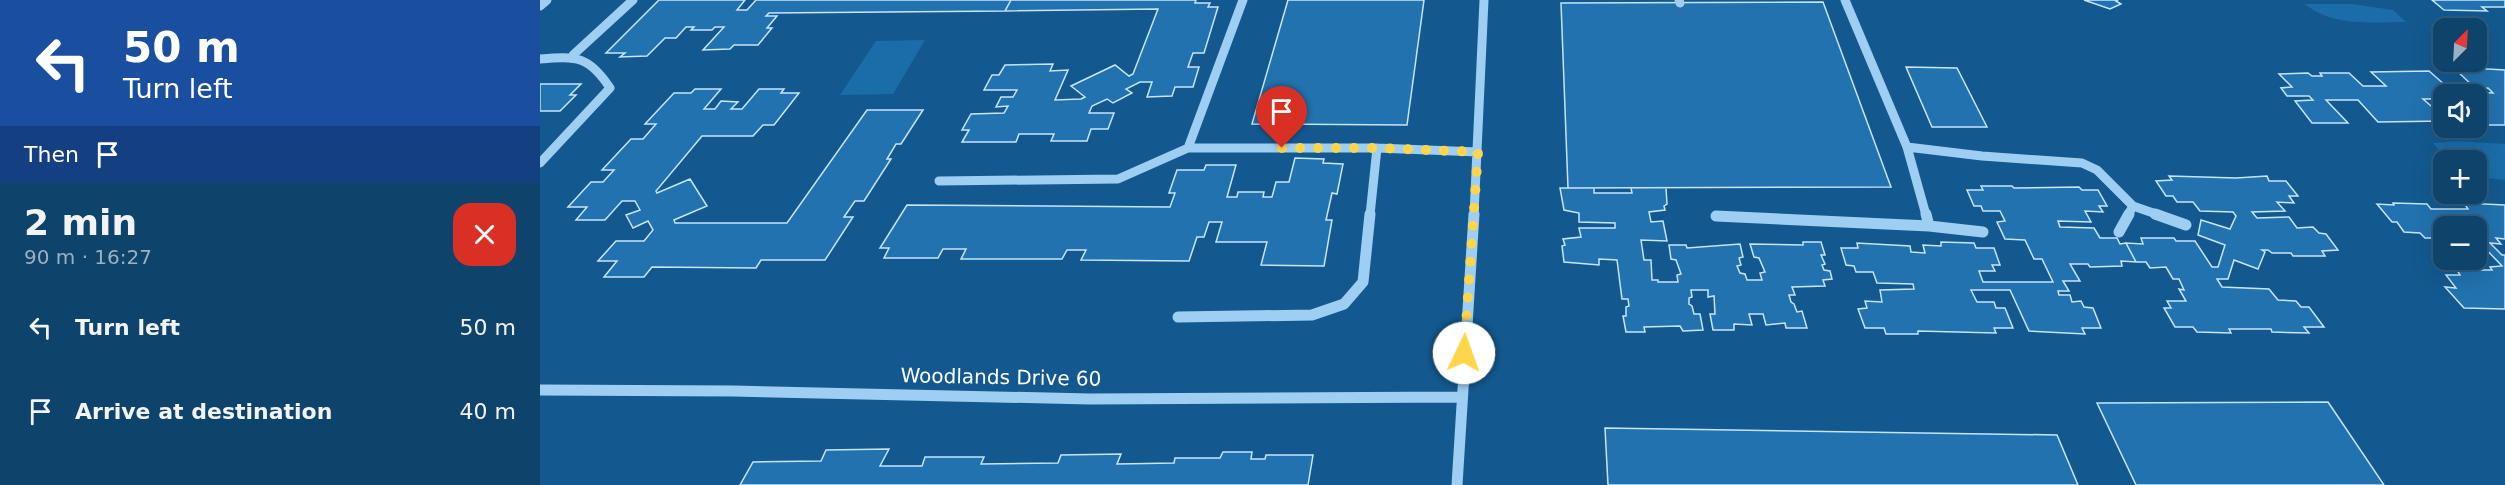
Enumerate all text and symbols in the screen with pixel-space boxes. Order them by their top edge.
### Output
north arrow [2433,18,2487,72]
map controls [2433,18,2487,270]
text: 50 m [123,23,240,72]
icon: left [24,24,102,102]
text: Turn left [123,73,233,104]
button: sound [2433,84,2487,138]
pin [1256,86,1307,148]
icon: arrive [1265,95,1298,128]
icon: arrive [91,138,124,171]
text: Then [24,142,79,167]
button: + [2433,150,2487,204]
text: 2 min [24,202,137,243]
button: close [453,203,516,266]
button: − [2433,216,2487,270]
text: 90 m · 16:27 [24,245,152,269]
icon: left [24,311,57,344]
text: Turn left [75,315,180,340]
text: 50 m [460,315,516,340]
position arrow [1432,321,1496,385]
street label: Woodlands Drive 60 [900,363,1102,391]
icon: arrive [24,395,57,428]
text: Arrive at destination [75,399,332,424]
text: 40 m [460,399,516,424]

